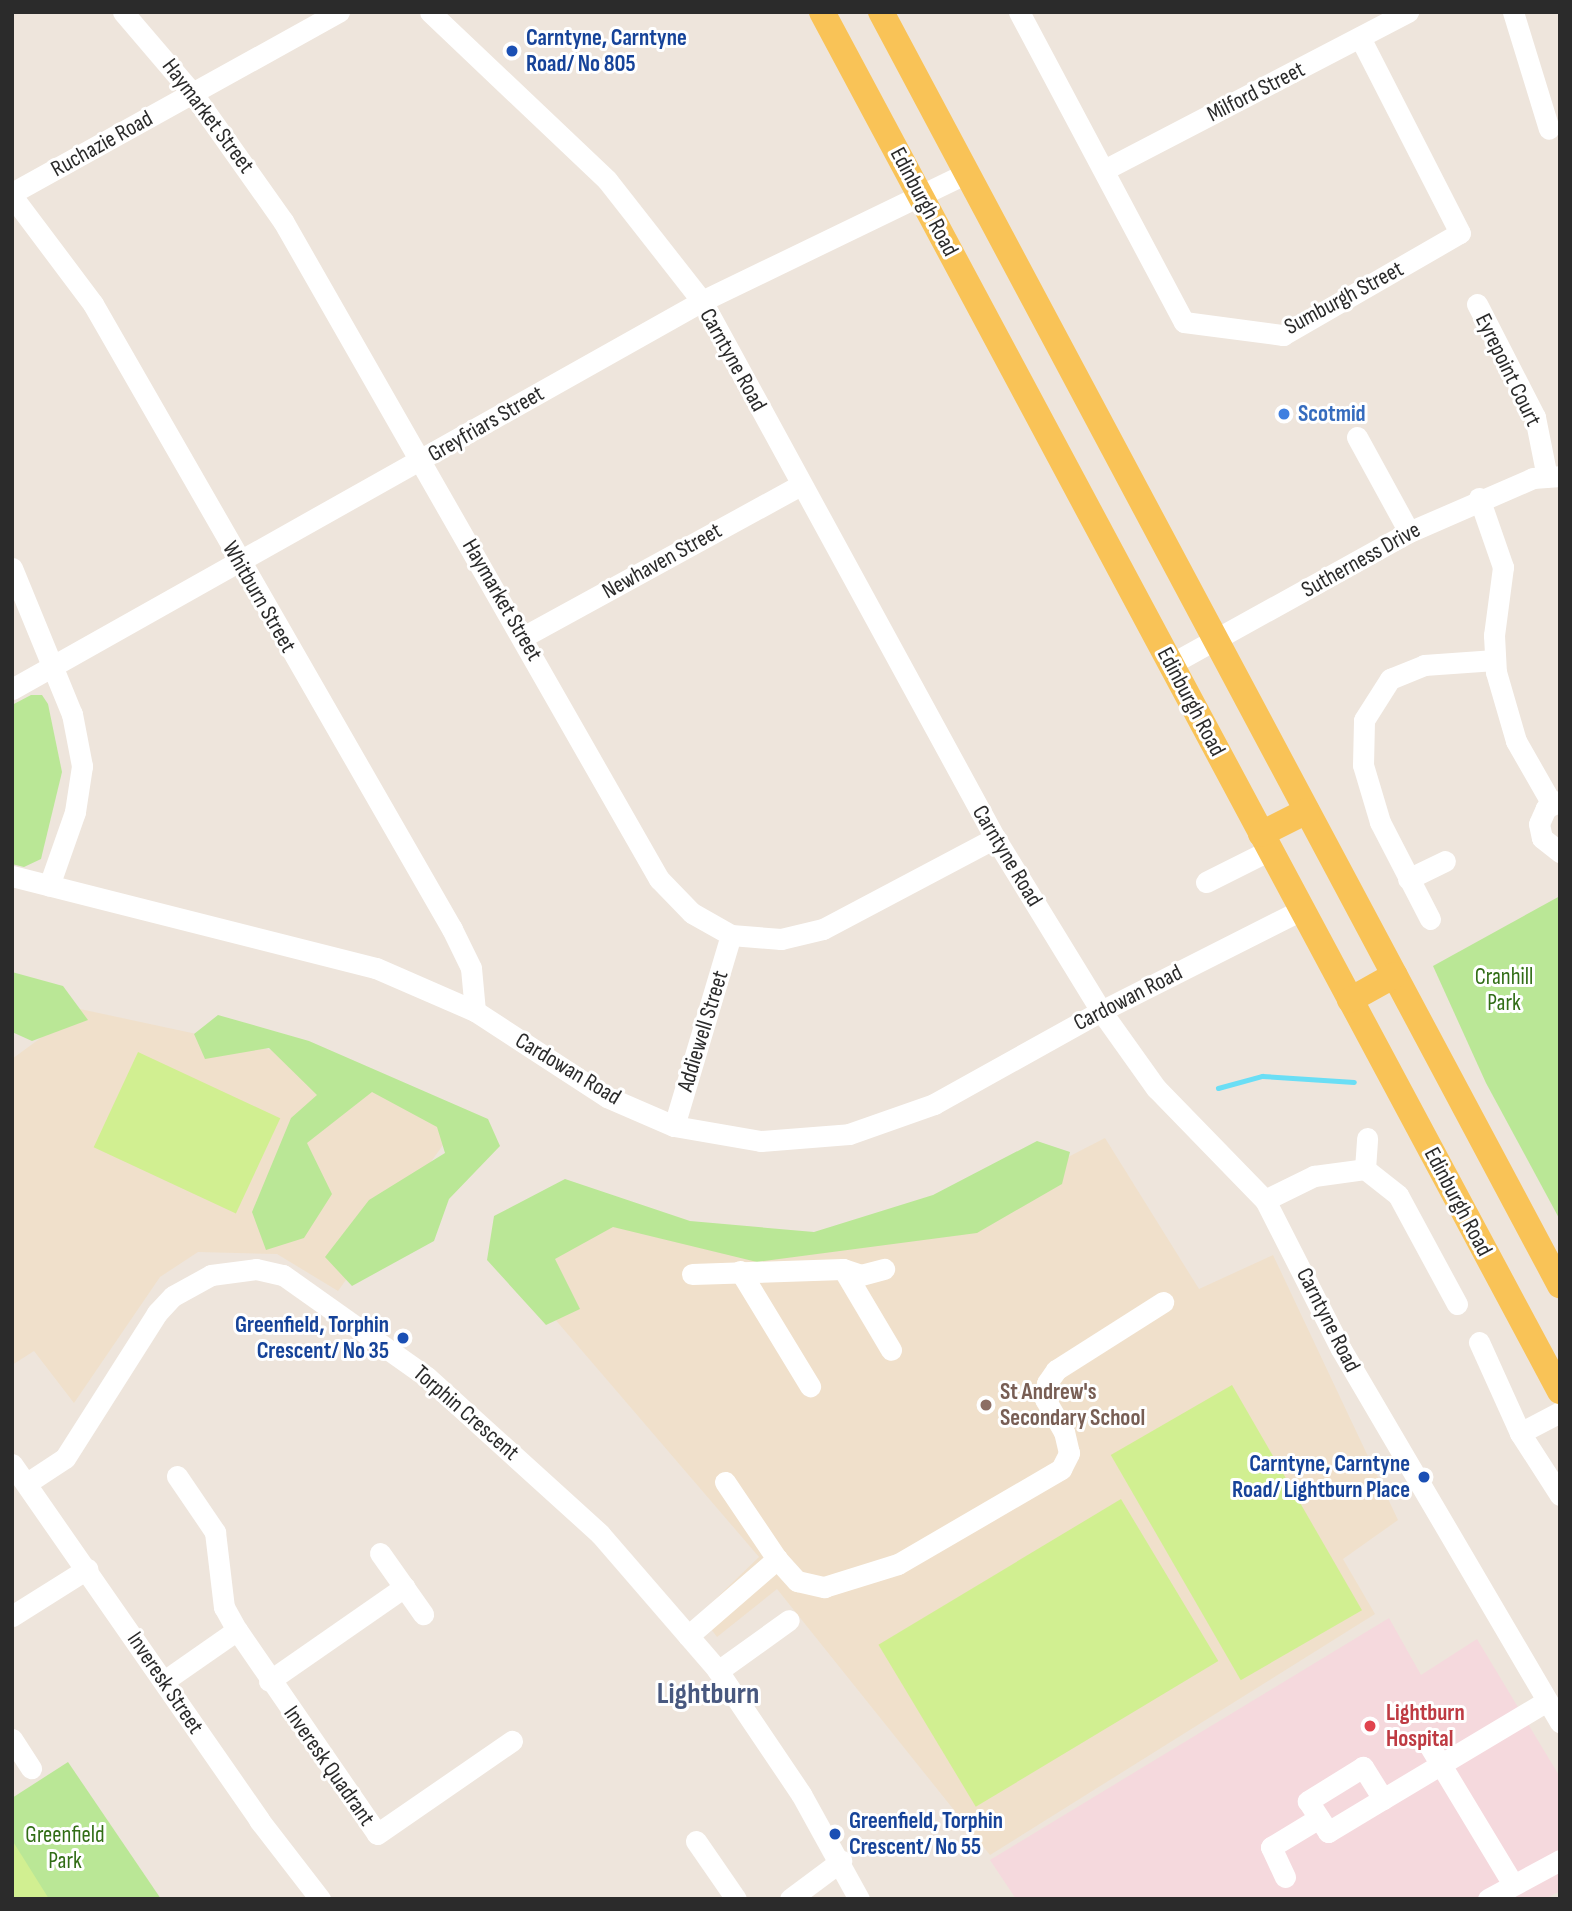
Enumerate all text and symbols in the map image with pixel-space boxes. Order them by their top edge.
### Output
place label: Carntyne, Carntyne Road/ No 805 [526,24,687,78]
marker: Carntyne, Carntyne Road/ No 805 [504,43,520,59]
street label: Haymarket Street [156,53,260,179]
street label: Milford Street [1203,56,1309,128]
street label: Ruchazie Road [46,105,158,183]
street label: Edinburgh Road [884,143,964,261]
street label: Sumburgh Street [1280,255,1408,341]
street label: Carntyne Road [693,304,773,416]
street label: Eyrepoint Court [1469,309,1547,431]
street label: Greyfriars Street [423,380,549,468]
place label: Scotmid [1298,400,1366,428]
marker: Scotmid [1276,406,1292,422]
street label: Sutherness Drive [1297,516,1425,604]
street label: Newhaven Street [597,517,727,605]
street label: Haymarket Street [456,534,548,666]
street label: Whitburn Street [216,536,302,658]
street label: Edinburgh Road [1151,643,1231,761]
street label: Carntyne Road [966,800,1048,912]
street label: Cardowan Road [1069,959,1187,1037]
park label: Cranhill Park [1475,963,1533,1017]
street label: Addiewell Street [672,967,734,1095]
street label: Cardowan Road [510,1027,626,1111]
street label: Edinburgh Road [1418,1143,1498,1261]
street label: Carntyne Road [1290,1263,1366,1377]
place label: Greenfield, Torphin Crescent/ No 35 [235,1311,389,1365]
marker: Greenfield, Torphin Crescent/ No 35 [395,1330,411,1346]
street label: Torphin Crescent [407,1360,525,1466]
place label: St Andrew's Secondary School [1000,1378,1145,1432]
marker: St Andrew's Secondary School [978,1397,994,1413]
place label: Carntyne, Carntyne Road/ Lightburn Place [1232,1450,1410,1504]
marker: Carntyne, Carntyne Road/ Lightburn Place [1416,1469,1432,1485]
street label: Inveresk Street [121,1627,209,1739]
district label: Lightburn [657,1676,759,1712]
place label: Lightburn Hospital [1386,1699,1465,1753]
street label: Inveresk Quadrant [278,1701,380,1831]
marker: Lightburn Hospital [1360,1716,1380,1736]
place label: Greenfield, Torphin Crescent/ No 55 [849,1807,1003,1861]
park label: Greenfield Park [25,1821,105,1875]
marker: Greenfield, Torphin Crescent/ No 55 [827,1826,843,1842]

